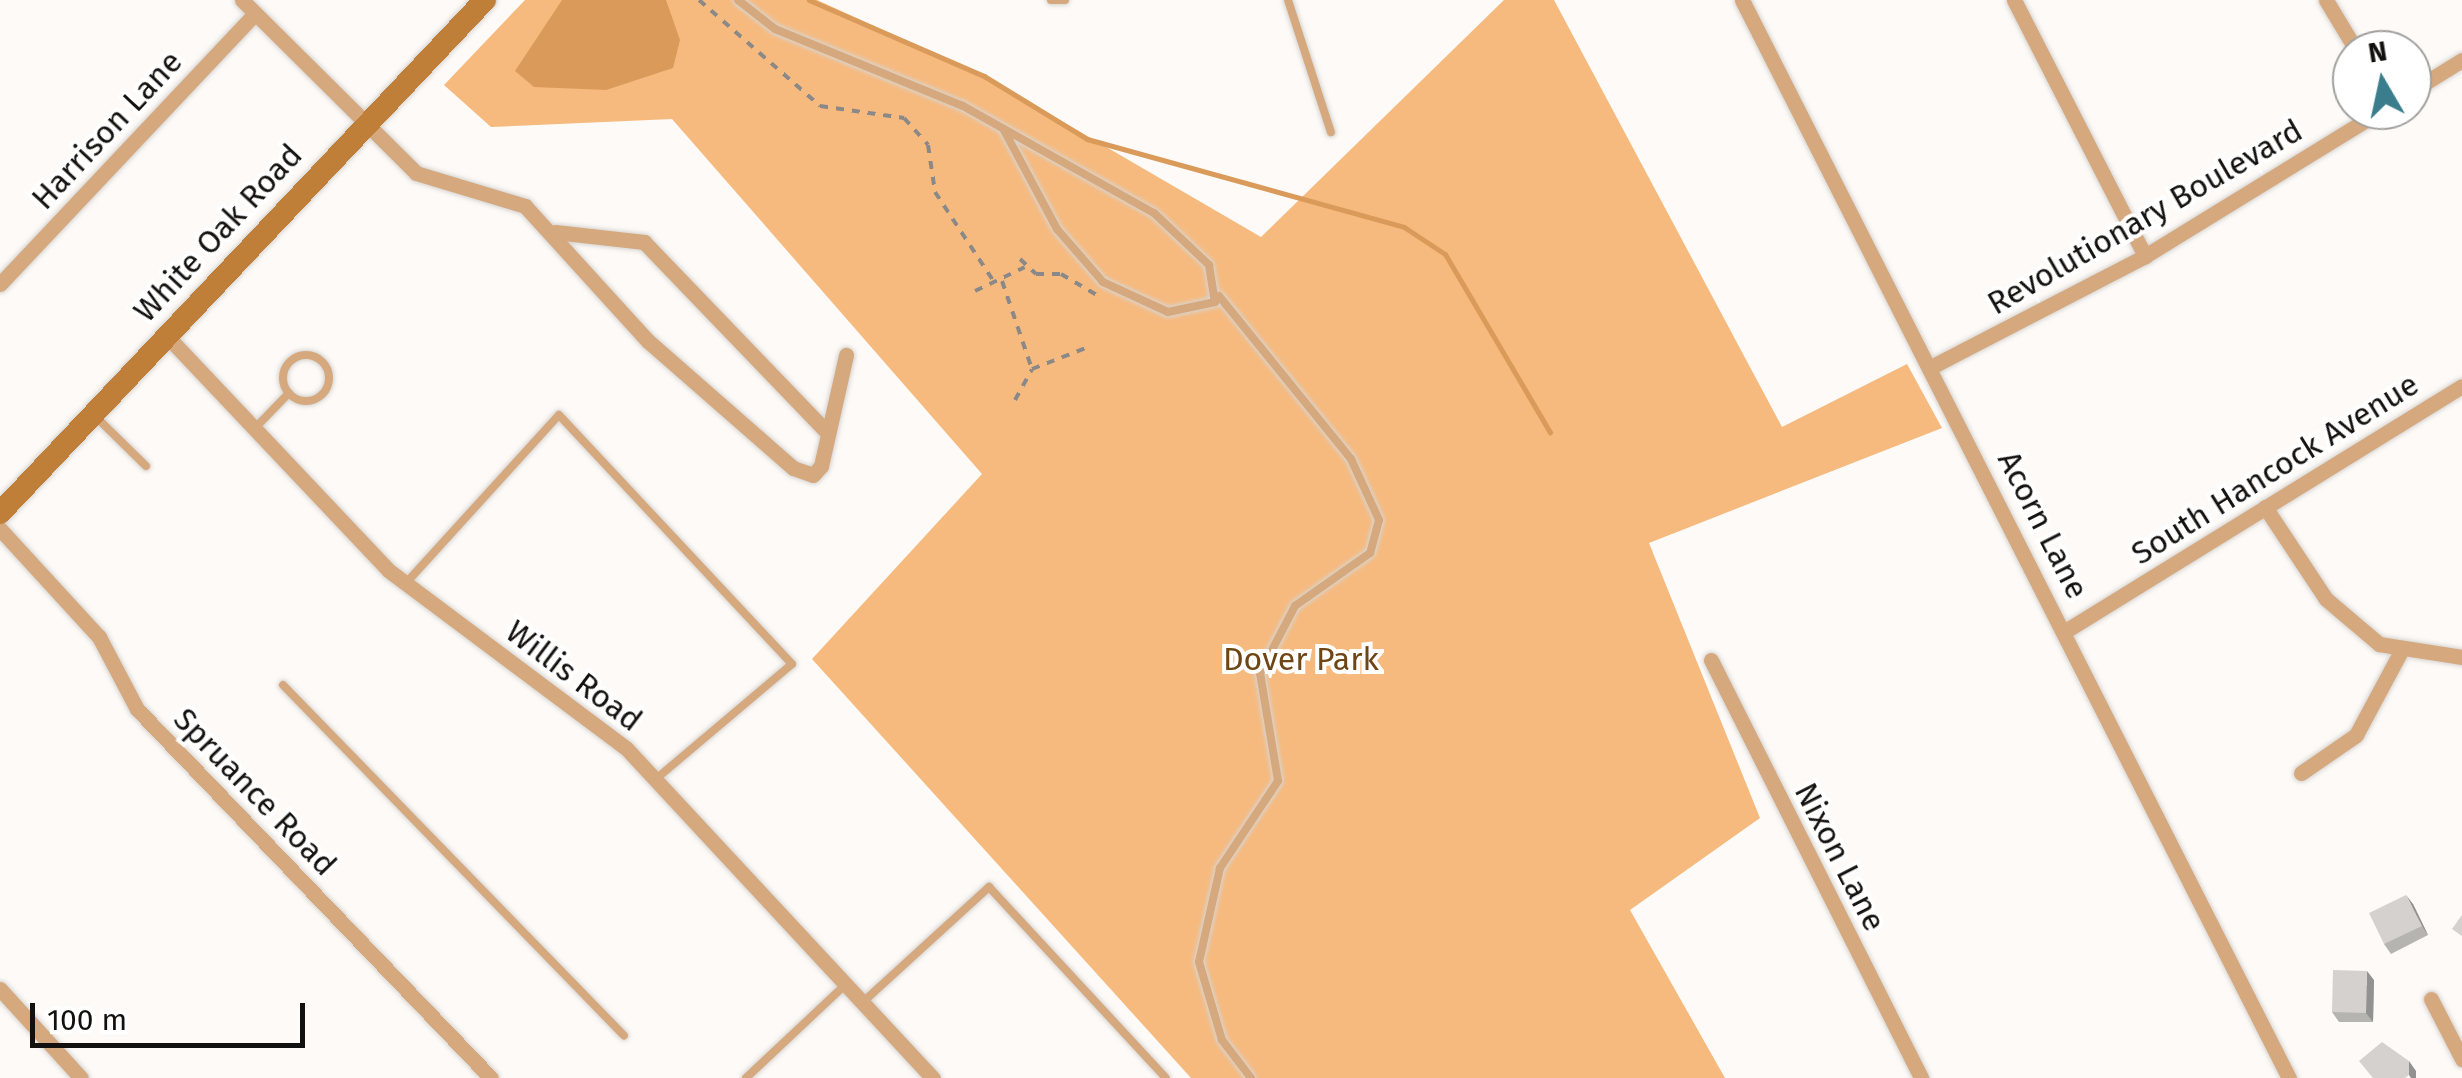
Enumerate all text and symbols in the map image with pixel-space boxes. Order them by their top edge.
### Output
north arrow [2332,30,2432,130]
text: N [2366,34,2389,70]
street label: Harrison Lane [24,43,190,217]
street label: Revolutionary Boulevard [1981,111,2309,323]
street label: White Oak Road [126,136,310,330]
street label: South Hancock Avenue [2124,365,2426,573]
street label: Acorn Lane [1989,445,2097,605]
street label: Willis Road [498,612,650,740]
park label: Dover Park [1223,640,1379,678]
street label: Spruance Road [165,700,345,884]
street label: Nixon Lane [1786,776,1894,938]
scale bar [35,983,310,1045]
text: 100 m [47,1002,127,1038]

